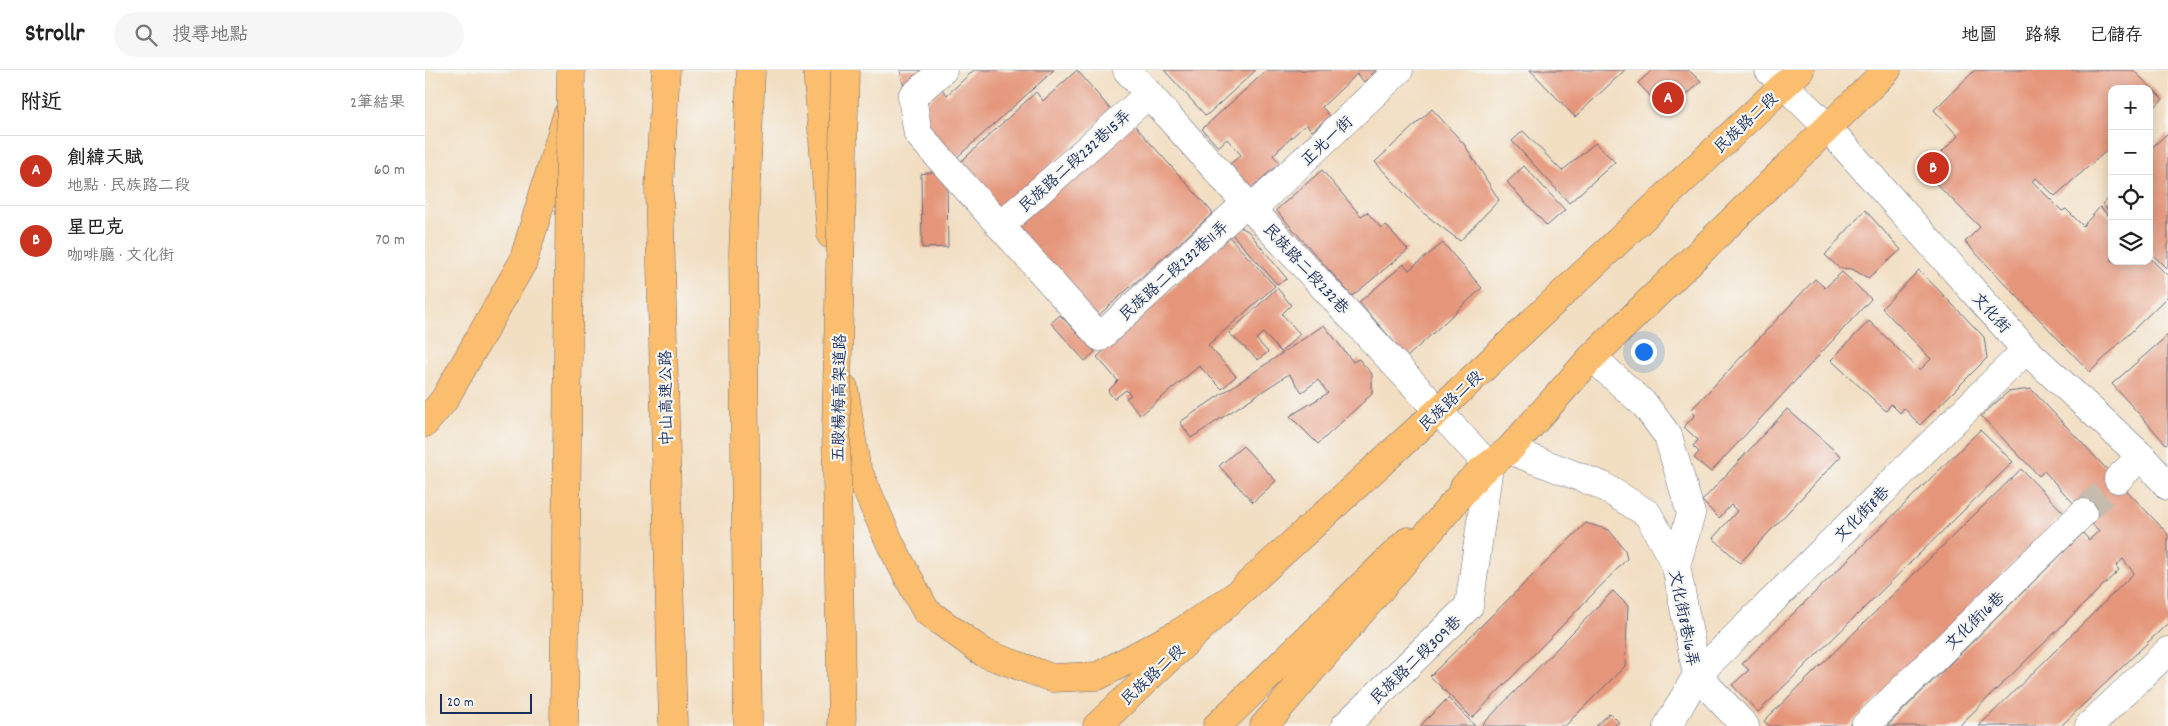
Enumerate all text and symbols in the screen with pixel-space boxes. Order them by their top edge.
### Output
search box [114,12,464,57]
text: Strollr [25,18,84,52]
icon: search [132,21,160,49]
text: 搜尋地點 [172,23,248,50]
text: 地圖 [1961,24,1997,49]
text: 路線 [2025,24,2061,49]
text: 已儲存 [2089,24,2143,49]
pin: A [1652,79,1684,117]
map controls [2108,85,2153,265]
button: + [2108,85,2153,130]
street label: 民族路二段 [1710,88,1784,160]
text: 附近 [20,89,62,119]
text: 2筆結果 [350,92,405,115]
street label: 民族路二段232巷15弄 [1014,105,1137,219]
street label: 正光一街 [1296,112,1359,172]
button: − [2108,130,2153,175]
text: 創緯天賦 [67,146,143,173]
pin: B [1917,149,1949,187]
text: A [32,159,40,182]
text: 60 m [374,159,405,182]
text: 地點 · 民族路二段 [67,175,190,198]
button: locate [2108,175,2153,220]
text: 星巴克 [67,216,124,243]
street label: 民族路二段232巷11弄 [1115,216,1234,327]
street label: 民族路二段232巷 [1257,219,1354,320]
button: layers [2108,220,2153,265]
text: B [32,229,40,252]
text: 70 m [375,229,405,252]
text: 咖啡廳 · 文化街 [67,245,174,268]
street label: 文化街 [1966,288,2015,339]
street label: 五股楊梅高架道路 [828,334,853,462]
your location [1631,339,1657,365]
street label: 中山高速公路 [655,350,680,446]
street label: 民族路二段 [1415,366,1489,438]
street label: 文化街8巷 [1830,482,1896,548]
street label: 文化街8巷16弄 [1662,568,1703,669]
street label: 文化街16巷 [1941,587,2011,656]
street label: 民族路二段309巷 [1366,611,1468,710]
street label: 民族路二段 [1117,640,1191,712]
scale bar [440,691,533,714]
text: 20 m [447,693,474,713]

